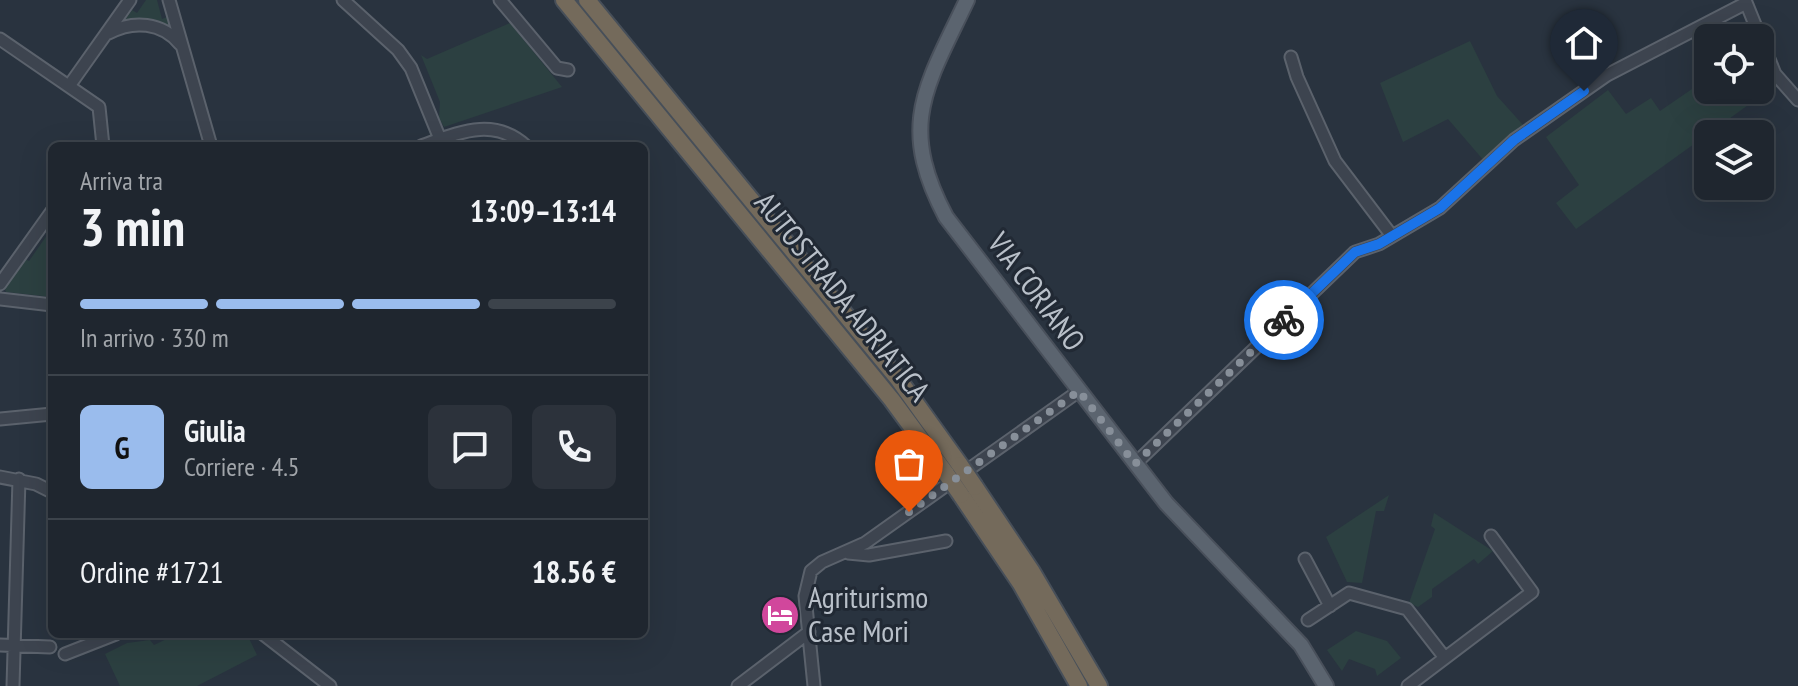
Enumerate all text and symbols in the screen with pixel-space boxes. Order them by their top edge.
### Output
pin [1550,9,1618,91]
icon: home [1562,21,1606,65]
map controls [1694,24,1774,200]
button: locate [1694,24,1774,104]
button: layers [1694,120,1774,200]
text: Arriva tra [80,164,163,197]
street label: AUTOSTRADA ADRIATICA [747,184,940,409]
text: 13:09–13:14 [470,191,616,230]
text: 3 min [80,193,185,260]
street label: VIA CORIANO [979,223,1094,358]
courier [1244,280,1324,360]
icon: bike [1262,298,1306,342]
text: In arrivo · 330 m [80,321,229,354]
button: chat [428,405,512,489]
button: phone [532,405,616,489]
text: Giulia [184,411,246,450]
text: G [114,428,130,467]
pin [875,430,943,512]
icon: bag [887,442,931,486]
text: Corriere · 4.5 [184,450,300,483]
text: Ordine #1721 [80,552,224,591]
text: 18.56 € [532,552,616,591]
place label: Agriturismo Case Mori [808,577,928,650]
hotel icon: Agriturismo Case Mori [759,594,801,636]

